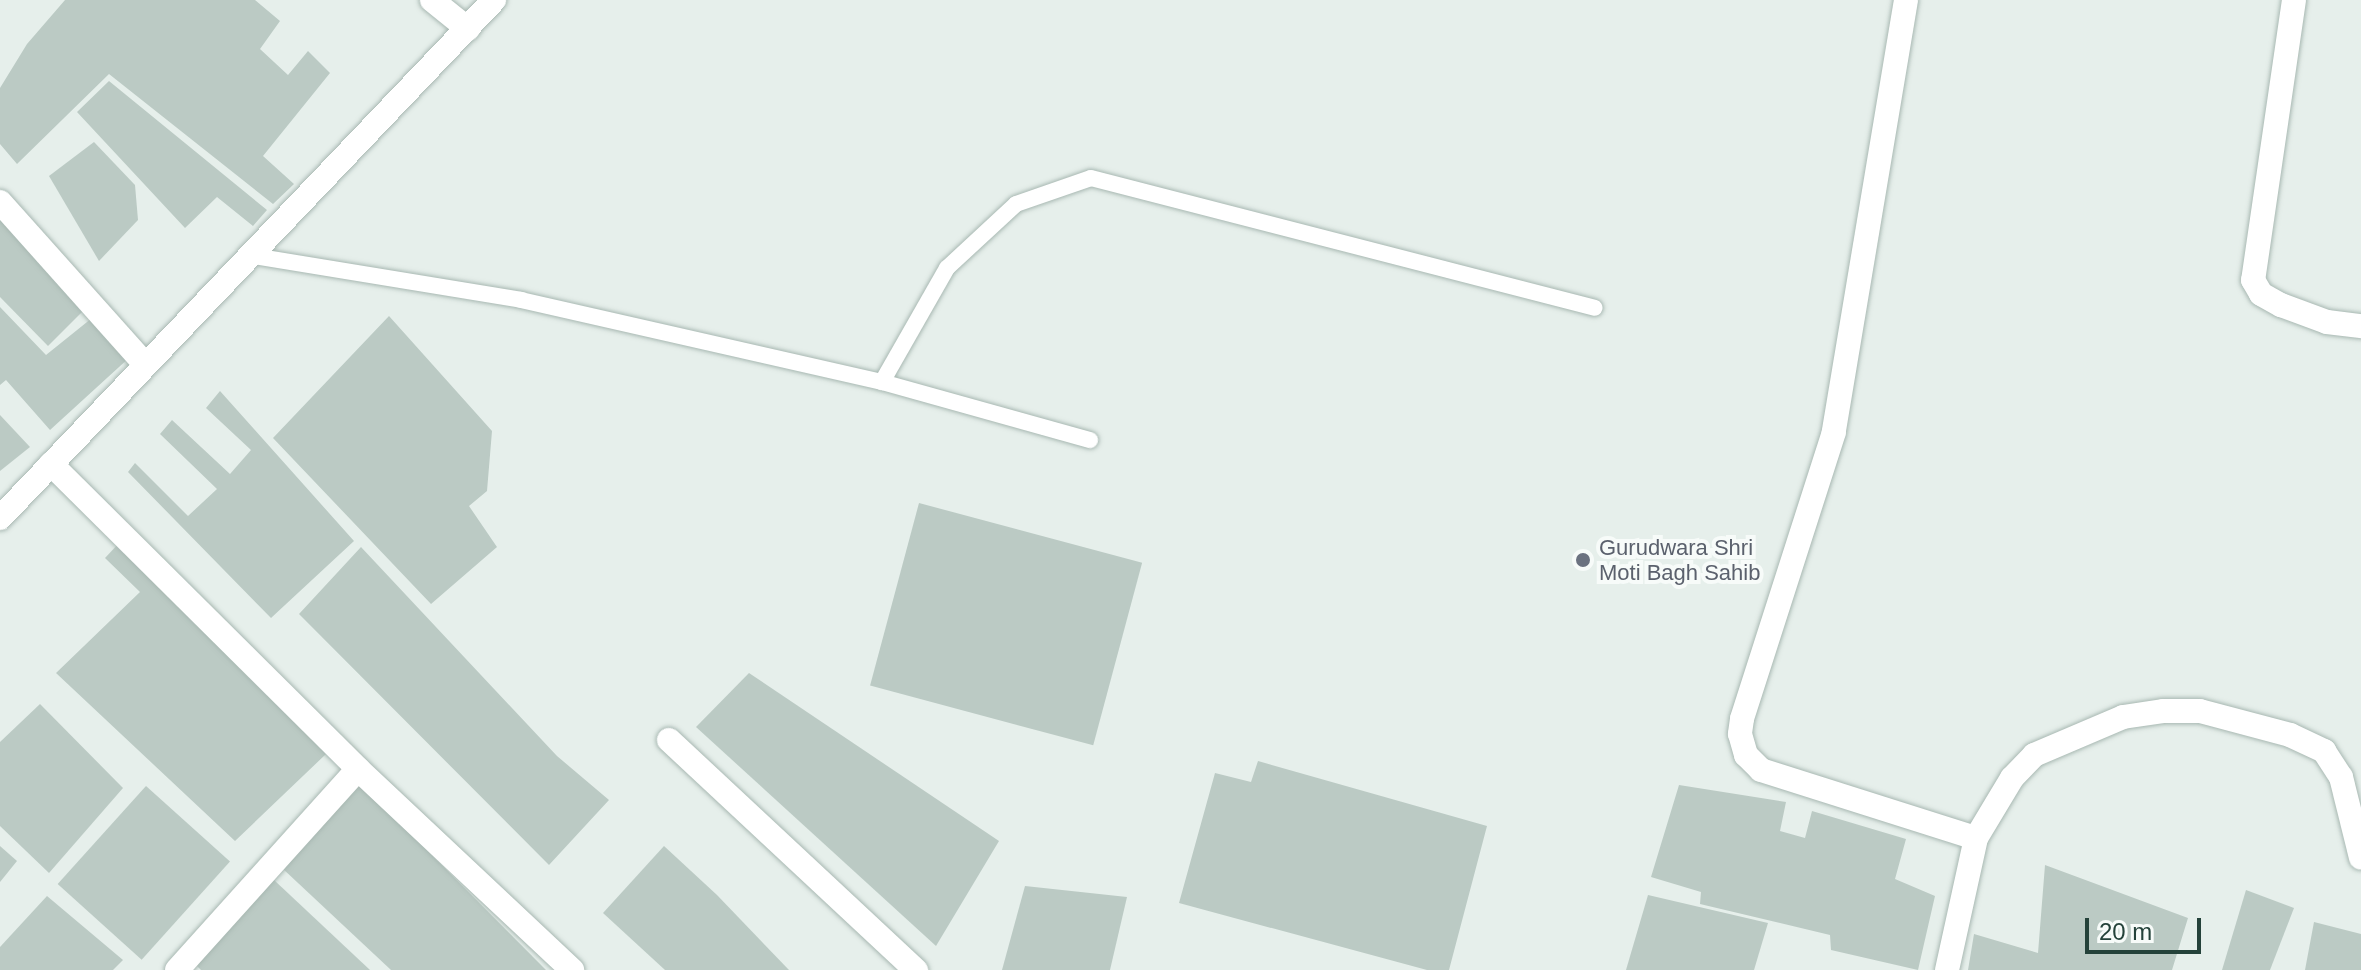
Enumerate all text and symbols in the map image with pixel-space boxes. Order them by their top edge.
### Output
place label: Gurudwara Shri Moti Bagh Sahib [1599,534,1760,586]
marker: Gurudwara Shri Moti Bagh Sahib [1574,551,1592,569]
scale bar [2089,902,2205,952]
text: 20 m [2099,918,2152,945]

